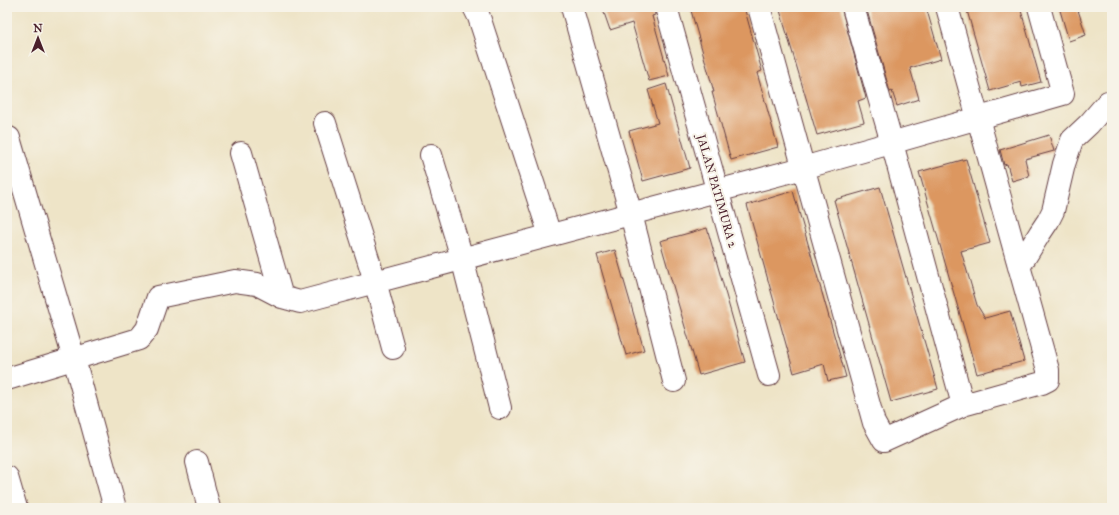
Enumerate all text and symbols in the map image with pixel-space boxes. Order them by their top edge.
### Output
north arrow [18,18,58,58]
text: N [33,22,43,35]
street label: JALAN PATIMURA 2 [693,131,740,250]

